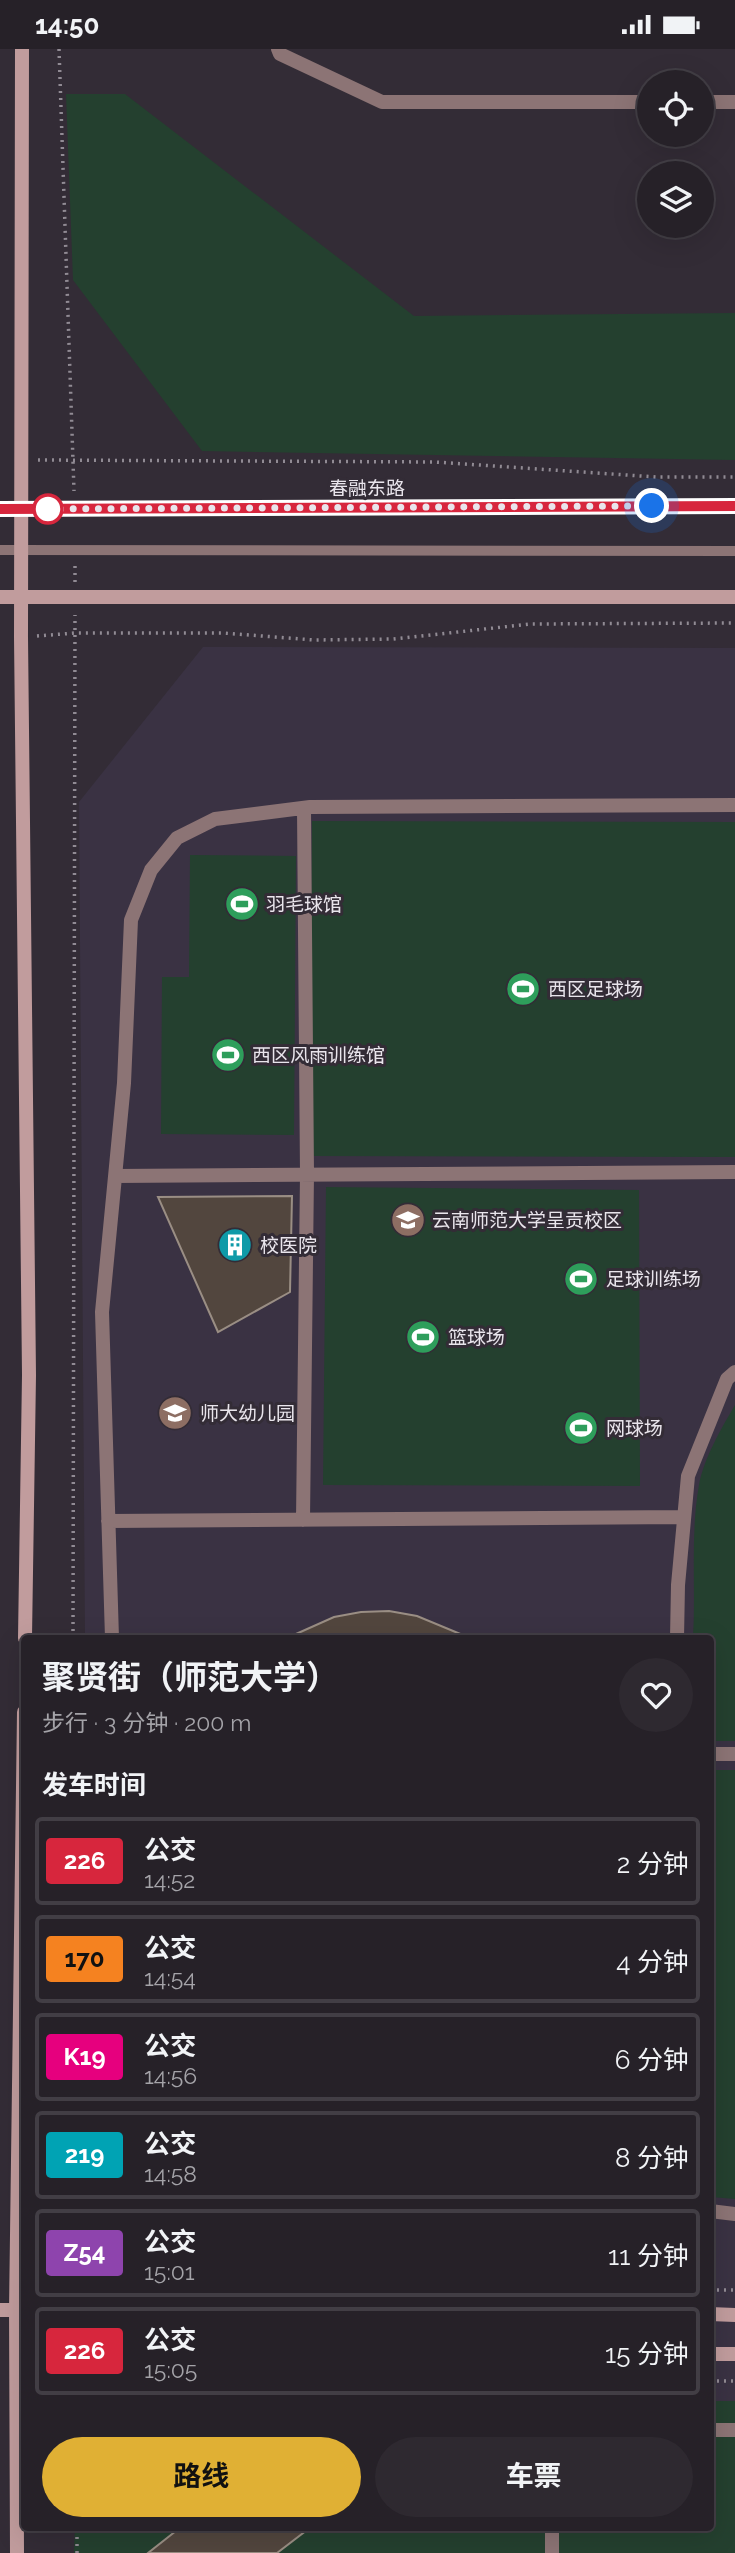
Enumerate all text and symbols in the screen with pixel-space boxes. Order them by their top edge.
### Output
text: 14:50 [35,10,99,40]
map controls [637,70,714,238]
button: locate [637,70,714,147]
button: layers [637,161,714,238]
street label: 春融东路 [329,477,405,499]
your location [634,488,669,523]
unlabelled marker [33,494,63,524]
sports icon: 羽毛球馆 [223,885,261,923]
place label: 羽毛球馆 [266,893,342,915]
sports icon: 西区足球场 [504,970,542,1008]
place label: 西区足球场 [548,978,643,1000]
sports icon: 西区风雨训练馆 [209,1036,247,1074]
place label: 西区风雨训练馆 [252,1044,385,1066]
school or university icon: 云南师范大学呈贡校区 [389,1201,427,1239]
place label: 云南师范大学呈贡校区 [432,1209,622,1231]
building icon: 校医院 [216,1226,254,1264]
place label: 校医院 [260,1234,317,1256]
sports icon: 足球训练场 [562,1260,600,1298]
place label: 足球训练场 [606,1268,701,1290]
sports icon: 篮球场 [404,1318,442,1356]
place label: 篮球场 [448,1326,505,1348]
school or university icon: 师大幼儿园 [156,1394,194,1432]
place label: 师大幼儿园 [200,1402,295,1424]
sports icon: 网球场 [562,1409,600,1447]
place label: 网球场 [606,1417,663,1439]
text: 聚贤街（师范大学） [42,1658,339,1697]
button: heart [619,1658,693,1732]
text: 步行 · 3 分钟 · 200 m [42,1709,251,1736]
text: 发车时间 [42,1770,146,1800]
text: 公交 [144,1835,196,1865]
text: 226 [64,1846,105,1875]
text: 2 分钟 [617,1849,689,1879]
text: 14:52 [144,1866,195,1893]
text: 公交 [144,1933,196,1963]
text: 170 [64,1944,105,1973]
text: 4 分钟 [616,1947,689,1977]
text: 14:54 [144,1964,196,1991]
text: 公交 [144,2031,196,2061]
text: K19 [63,2042,106,2071]
text: 6 分钟 [615,2045,689,2075]
text: 14:56 [144,2062,197,2089]
text: 公交 [144,2129,196,2159]
text: 219 [65,2140,104,2169]
text: 8 分钟 [615,2143,689,2173]
text: 14:58 [144,2160,197,2187]
text: 公交 [144,2227,196,2257]
text: Z54 [63,2238,106,2267]
text: 11 分钟 [608,2241,689,2271]
text: 15:01 [144,2258,195,2285]
text: 公交 [144,2325,196,2355]
text: 226 [64,2336,105,2365]
text: 15 分钟 [605,2339,689,2369]
text: 15:05 [144,2356,197,2383]
button: 路线 [42,2437,361,2517]
button: 车票 [375,2437,693,2517]

